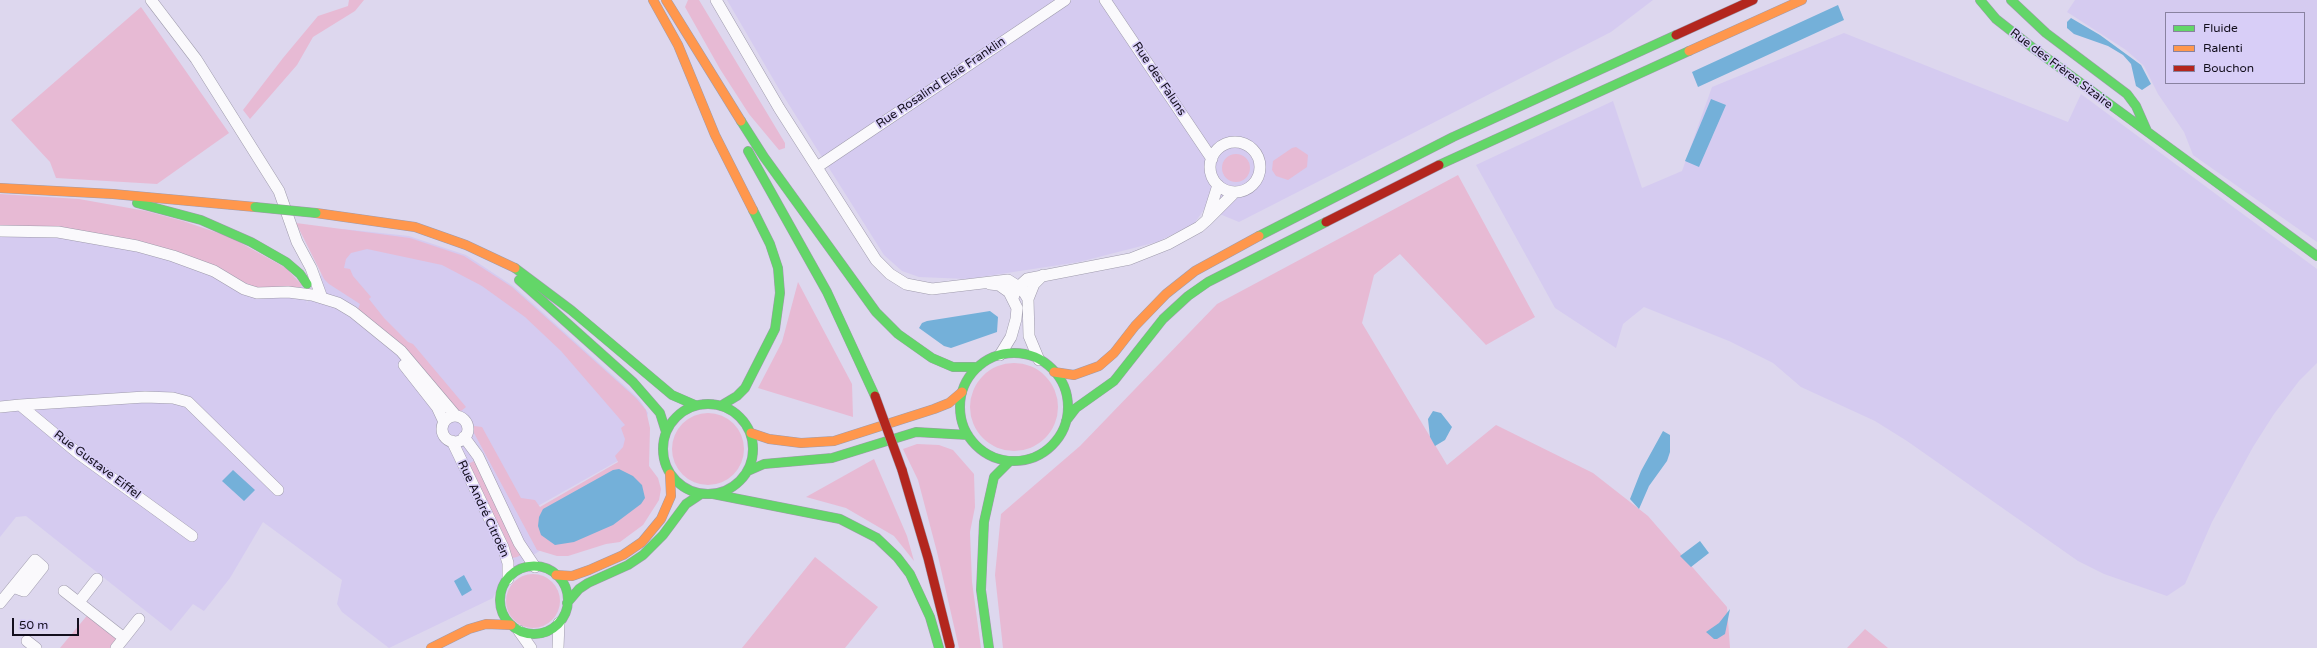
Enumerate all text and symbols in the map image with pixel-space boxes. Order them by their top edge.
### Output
legend [2165,12,2305,84]
text: Fluide [2203,21,2238,35]
street label: Rue des Frères Sizaire [2007,26,2115,112]
street label: Rue Rosalind Elsie Franklin [874,34,1008,132]
street label: Rue des Faluns [1129,40,1189,118]
text: Ralenti [2203,41,2243,55]
text: Bouchon [2203,61,2254,75]
street label: Rue Gustave Eiffel [51,428,143,502]
street label: Rue André Citroën [454,458,512,560]
scale bar [14,610,81,636]
text: 50 m [19,618,48,632]

